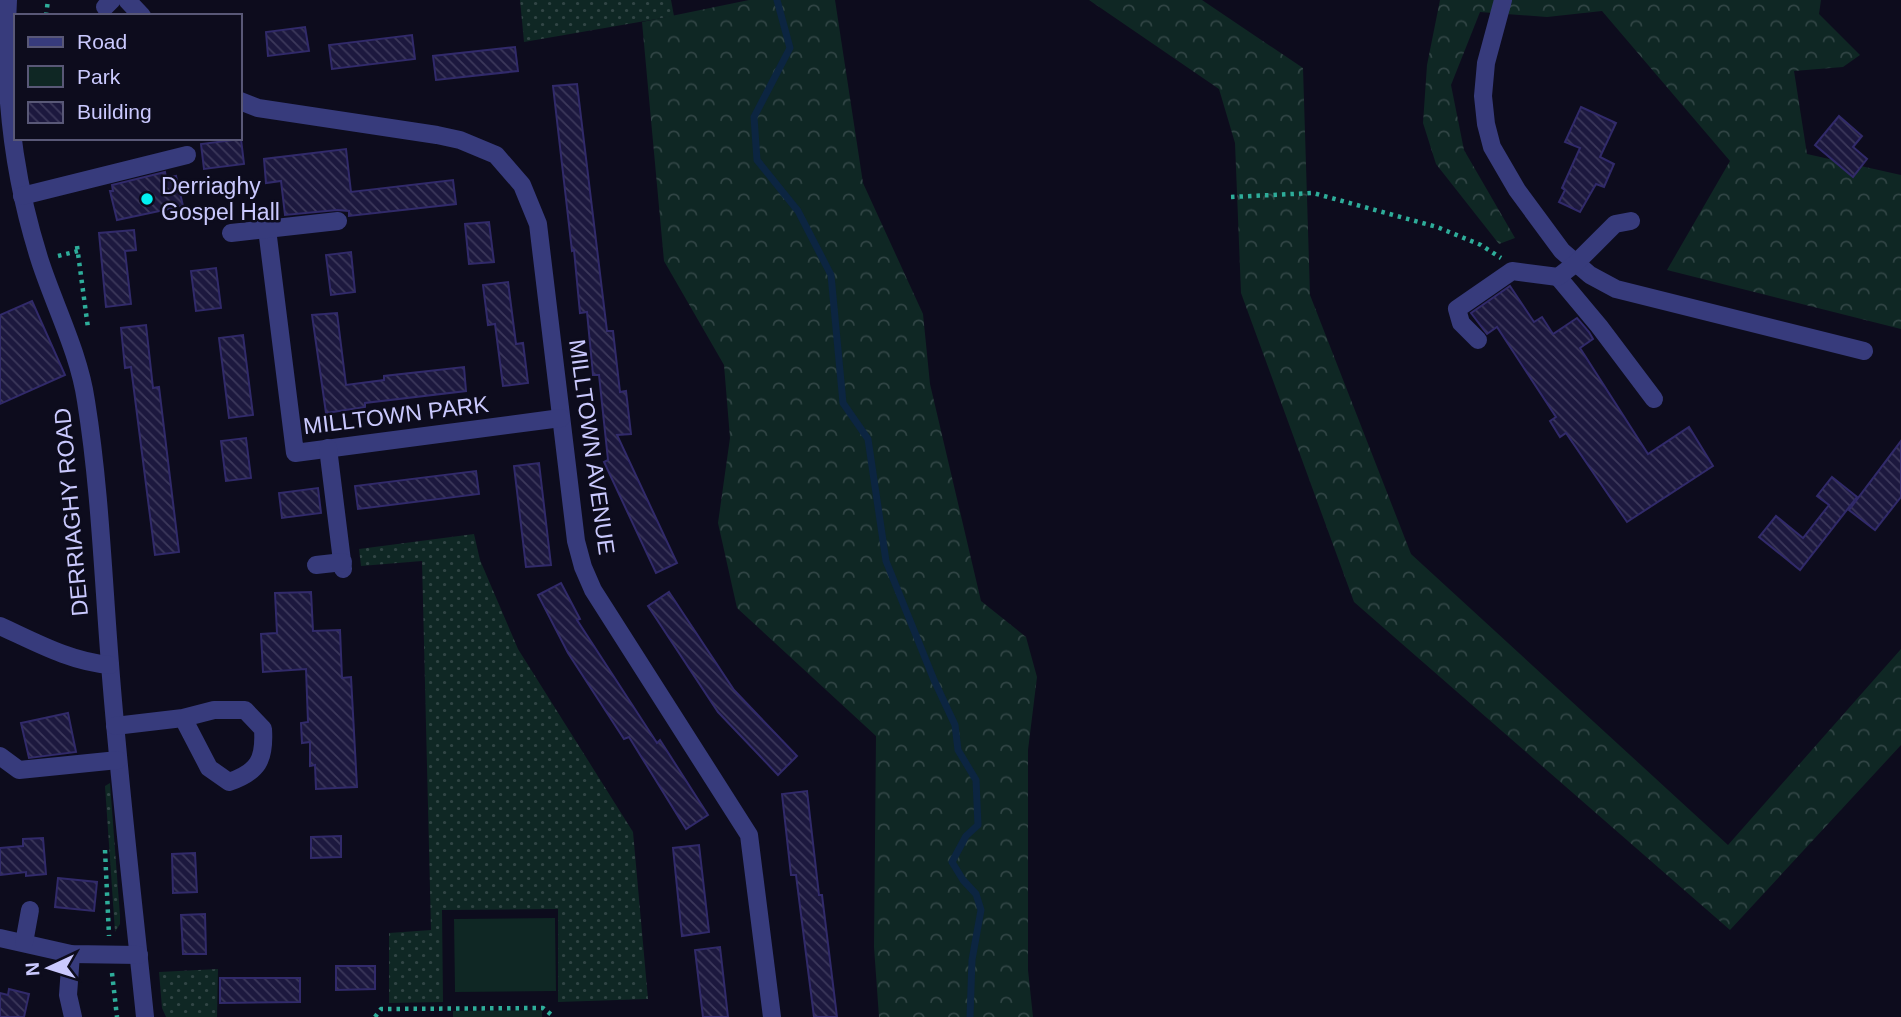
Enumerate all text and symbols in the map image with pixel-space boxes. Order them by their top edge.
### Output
legend [14,14,242,140]
text: Road [77,30,127,53]
text: Park [77,65,121,88]
text: Building [77,100,152,123]
place label: Derriaghy Gospel Hall [161,173,280,225]
marker: Derriaghy Gospel Hall [139,191,155,207]
street label: MILLTOWN AVENUE [564,338,620,556]
street label: MILLTOWN PARK [302,391,491,439]
street label: DERRIAGHY ROAD [49,407,93,617]
north arrow [14,933,84,1003]
text: N [22,962,43,977]

